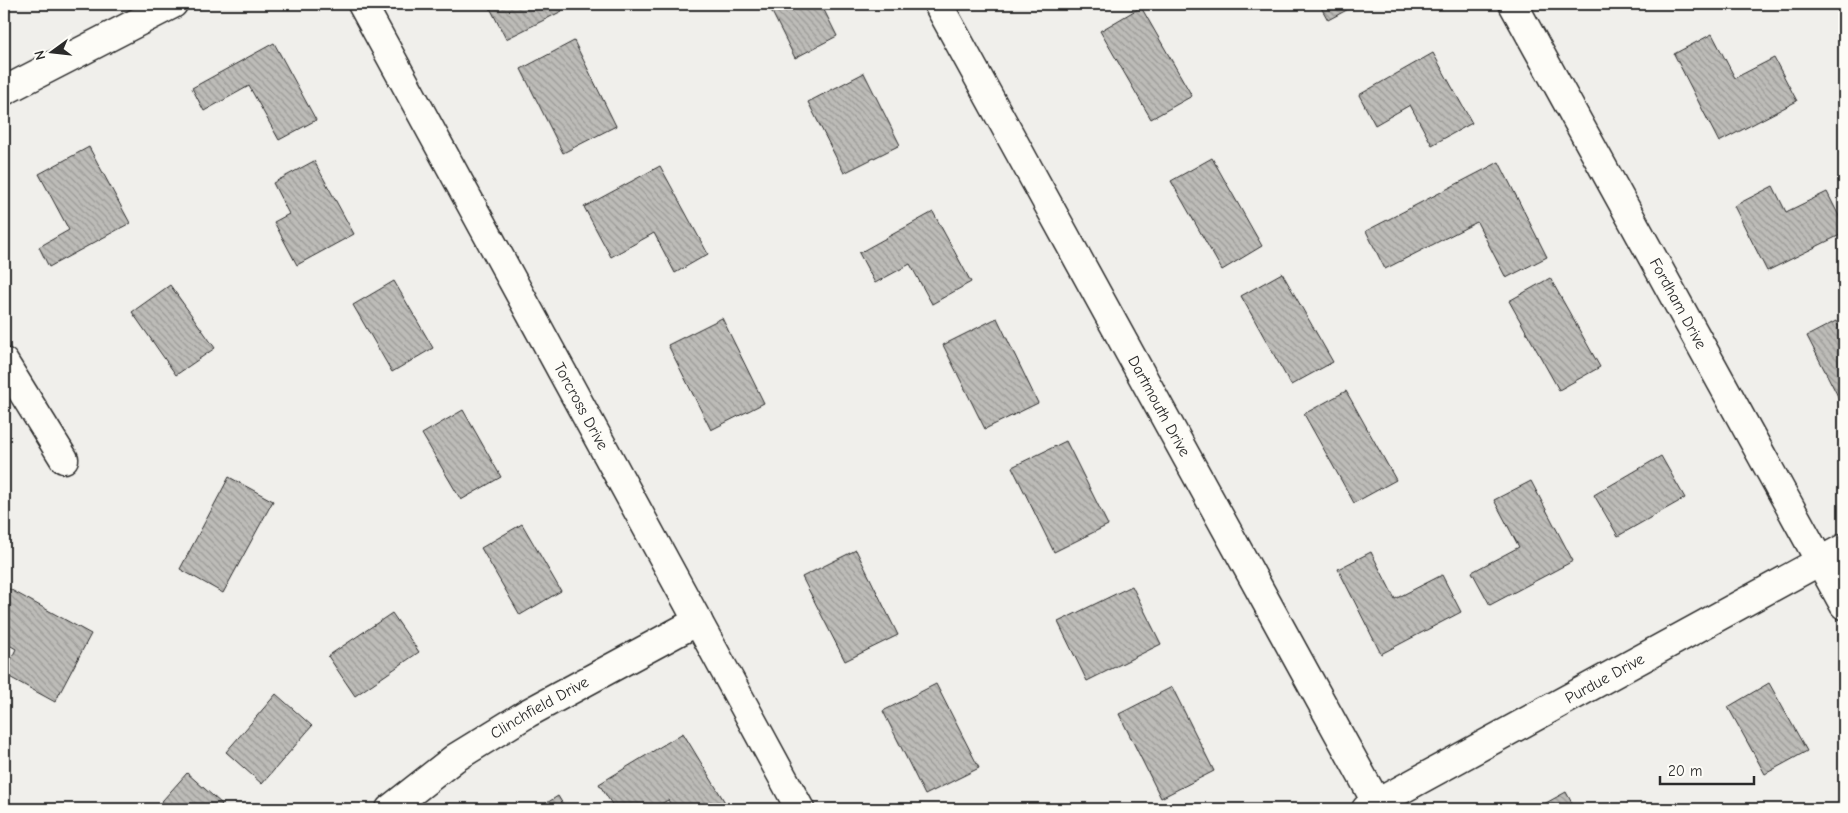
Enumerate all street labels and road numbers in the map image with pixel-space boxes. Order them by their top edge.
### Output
street label: Fordham Drive [1646,255,1710,352]
street label: Dartmouth Drive [1124,353,1194,460]
street label: Torcross Drive [550,360,612,453]
street label: Purdue Drive [1562,650,1647,708]
street label: Clinchfield Drive [487,673,592,743]

